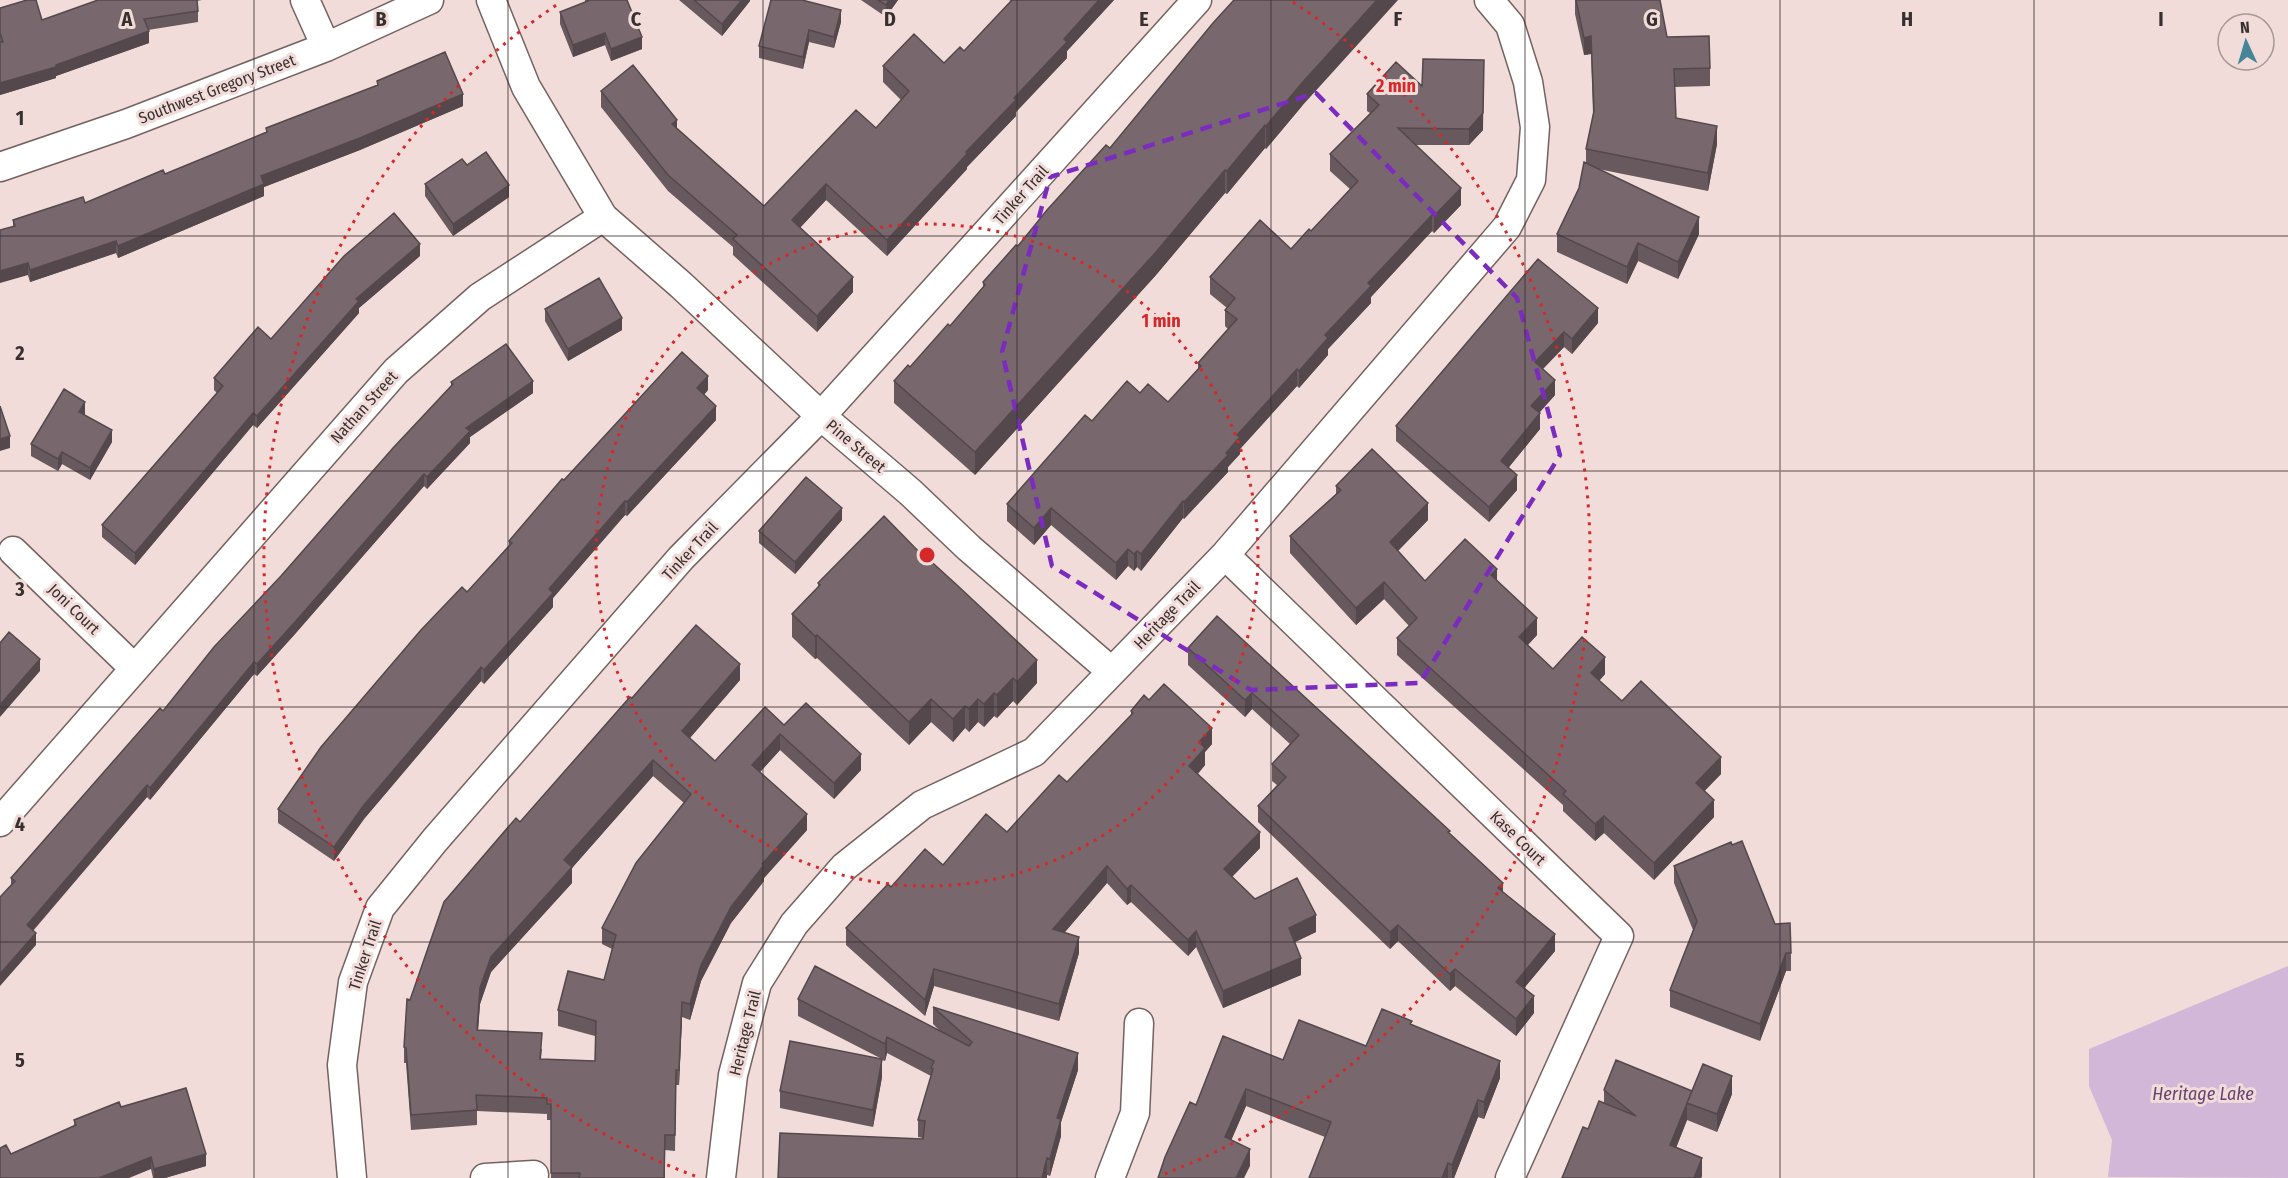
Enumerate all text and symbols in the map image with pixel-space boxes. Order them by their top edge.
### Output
text: A [121,7,134,31]
text: B [375,7,387,31]
text: C [631,7,642,31]
text: D [884,7,896,31]
text: E [1139,7,1149,31]
text: F [1394,7,1403,31]
text: G [1646,7,1658,31]
text: H [1901,7,1913,31]
text: I [2158,7,2164,31]
north arrow [2216,12,2276,72]
text: N [2240,18,2250,37]
street label: Southwest Gregory Street [136,50,299,128]
text: 2 min [1375,75,1416,97]
text: 1 [16,106,24,130]
street label: Tinker Trail [990,162,1052,228]
text: 1 min [1141,310,1181,332]
text: 2 [14,341,25,365]
street label: Nathan Street [327,366,402,447]
street label: Pine Street [822,416,890,477]
street label: Tinker Trail [658,518,722,584]
centre of rings [917,545,937,565]
text: 3 [14,577,25,601]
street label: Heritage Trail [1130,577,1204,653]
street label: Joni Court [44,580,104,639]
street label: Kase Court [1486,807,1550,870]
text: 4 [15,812,25,836]
street label: Tinker Trail [345,918,385,992]
street label: Heritage Trail [725,988,765,1078]
text: 5 [15,1048,25,1072]
water label: Heritage Lake [2152,1083,2254,1105]

